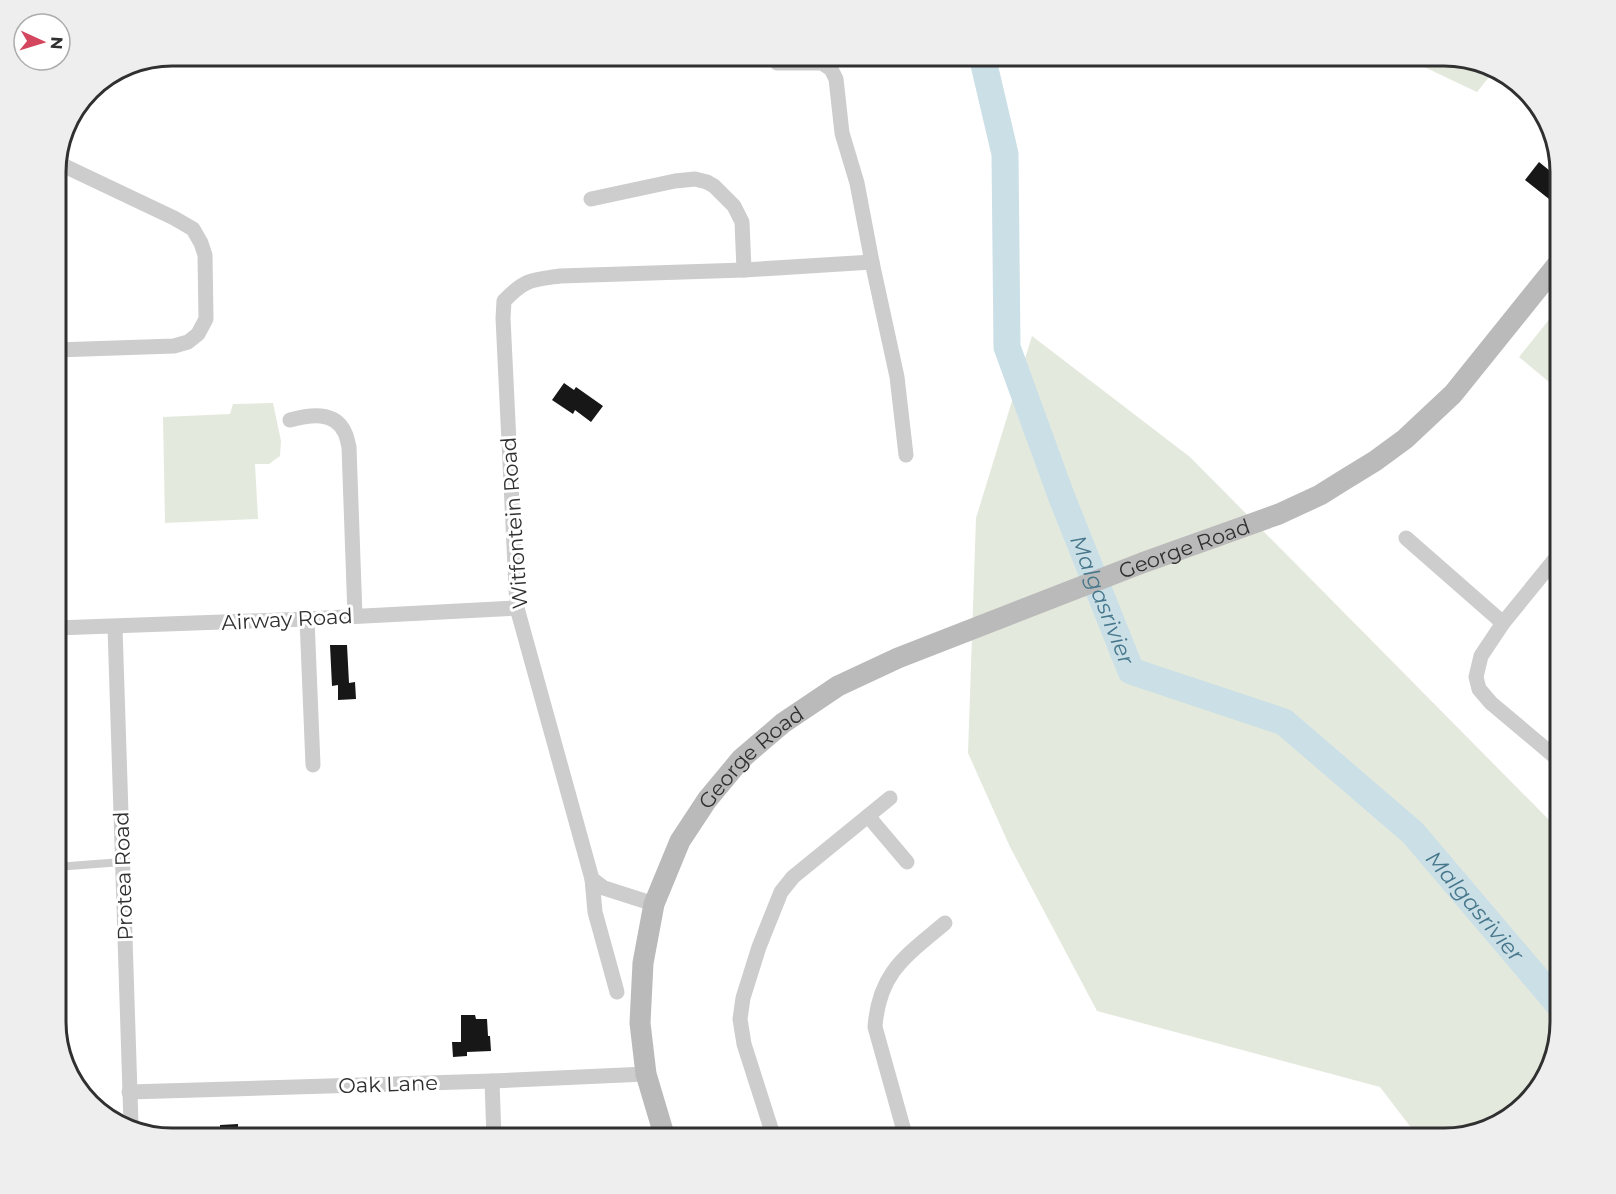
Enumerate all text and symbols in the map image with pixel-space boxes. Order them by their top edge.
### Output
north arrow [12,12,72,72]
text: N [47,36,66,50]
street label: Witfontein Road [496,436,532,610]
street label: George Road [1115,513,1253,583]
water label: Malgasrivier [1065,531,1141,670]
street label: Airway Road [221,603,353,635]
street label: George Road [693,700,808,814]
street label: Protea Road [108,811,138,941]
water label: Malgasrivier [1420,845,1531,968]
street label: Oak Lane [338,1070,438,1098]

